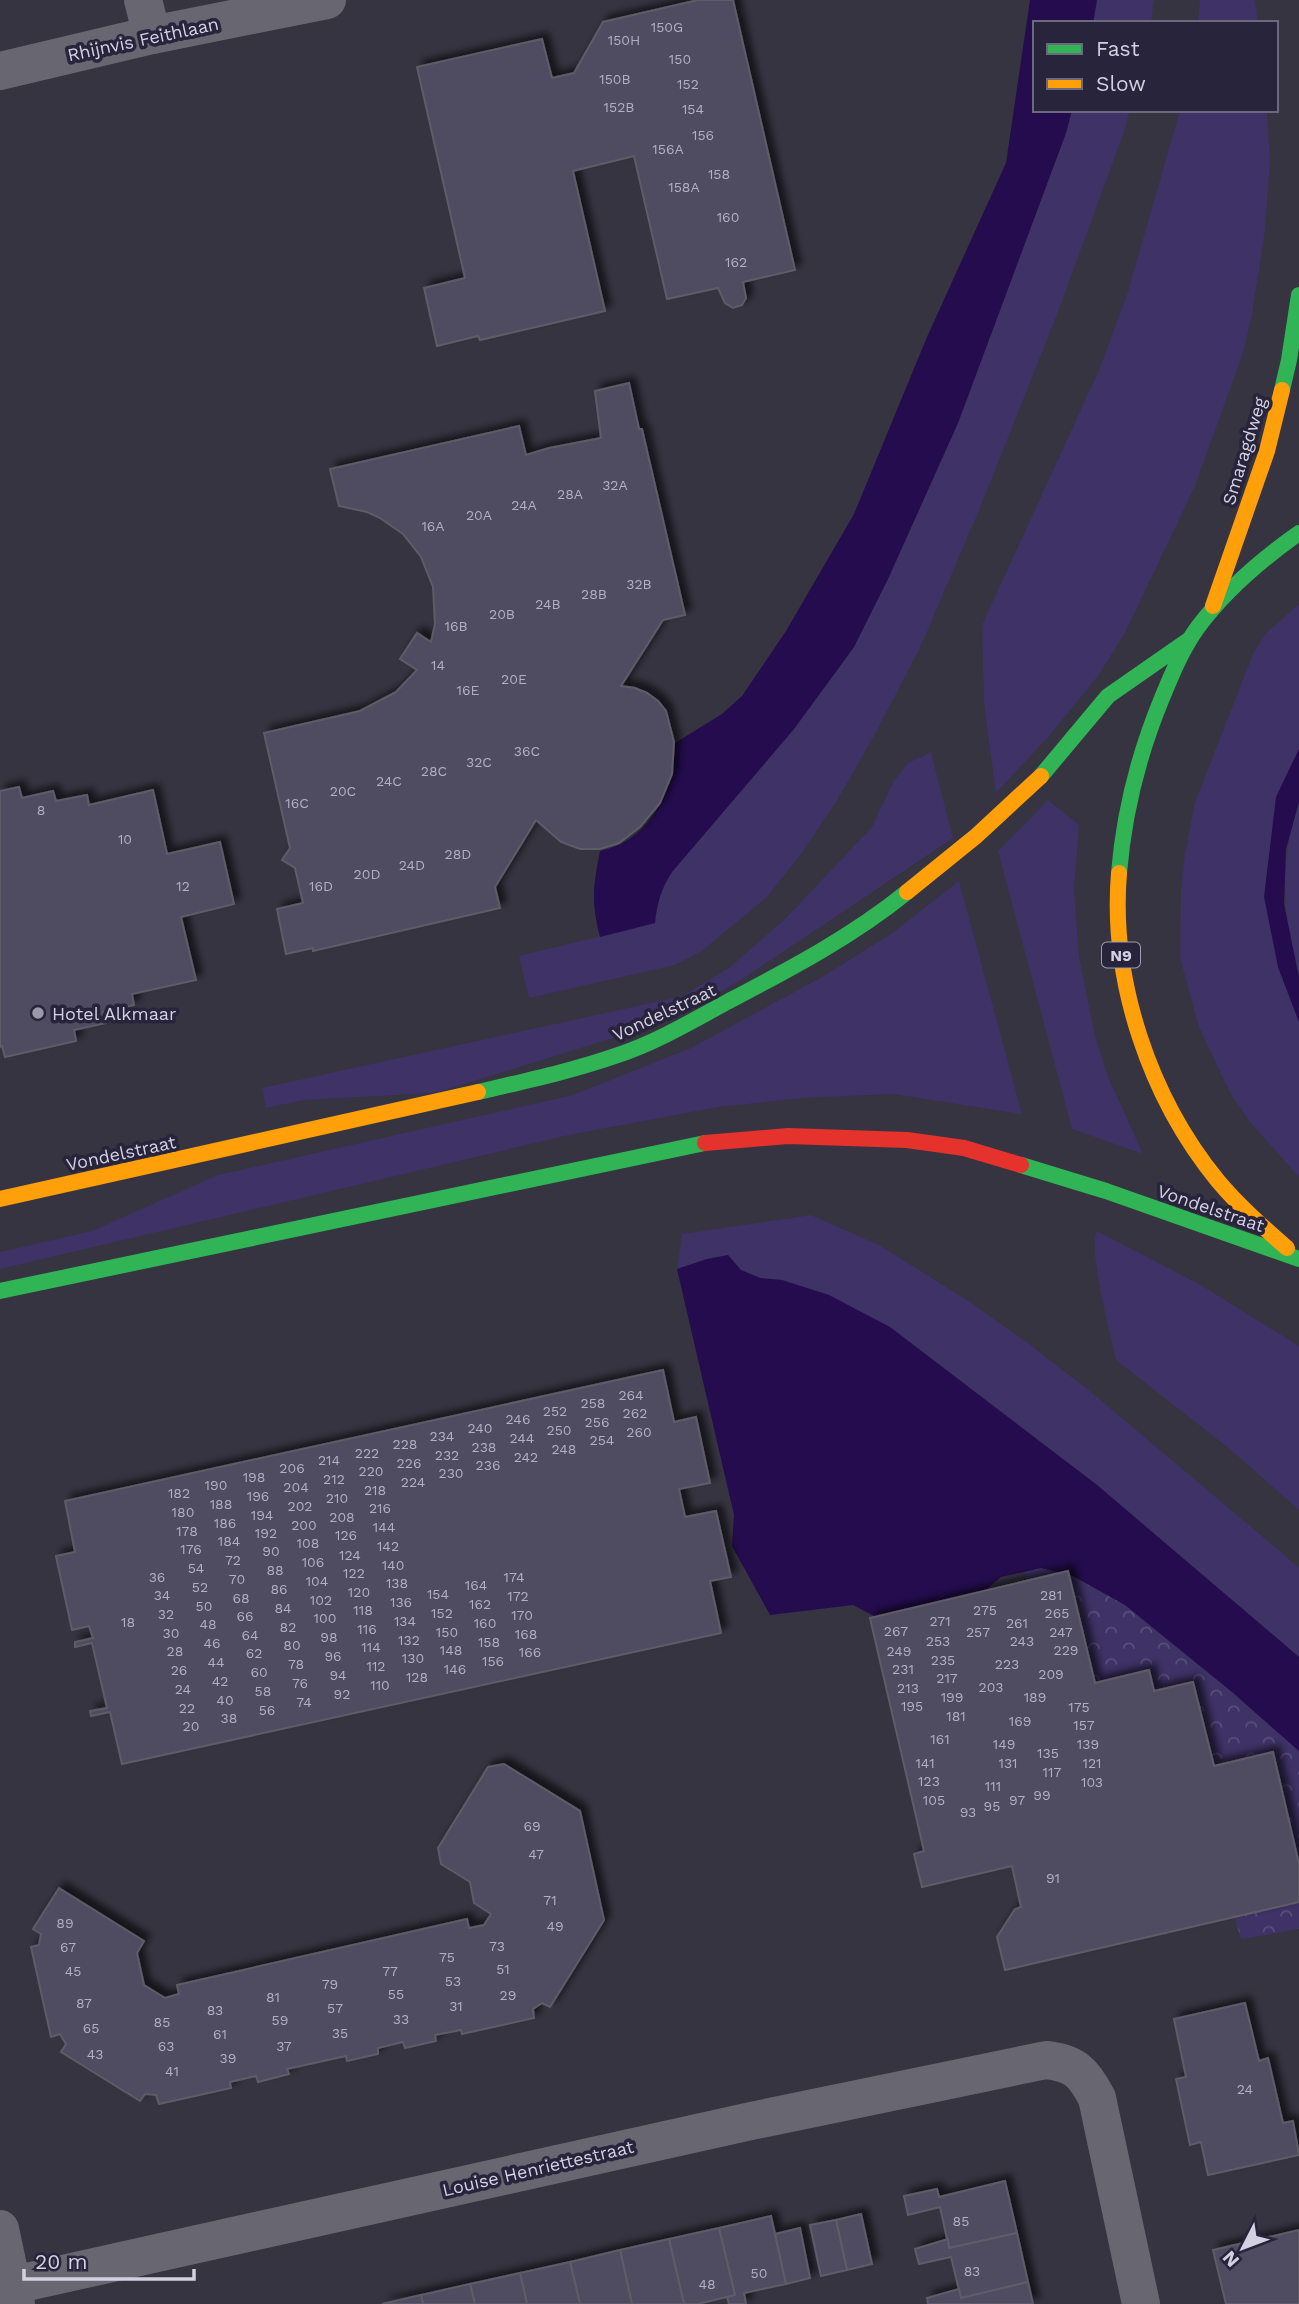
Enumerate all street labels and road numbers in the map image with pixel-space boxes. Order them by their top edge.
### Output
street label: Rhijnvis Feithlaan [65,13,221,65]
street label: Smaragdweg [1218,394,1270,507]
road number: N9 [1102,942,1140,967]
street label: Vondelstraat [609,979,719,1045]
street label: Vondelstraat [64,1131,178,1175]
street label: Vondelstraat [1155,1180,1268,1236]
street label: Louise Henriettestraat [440,2136,636,2200]

